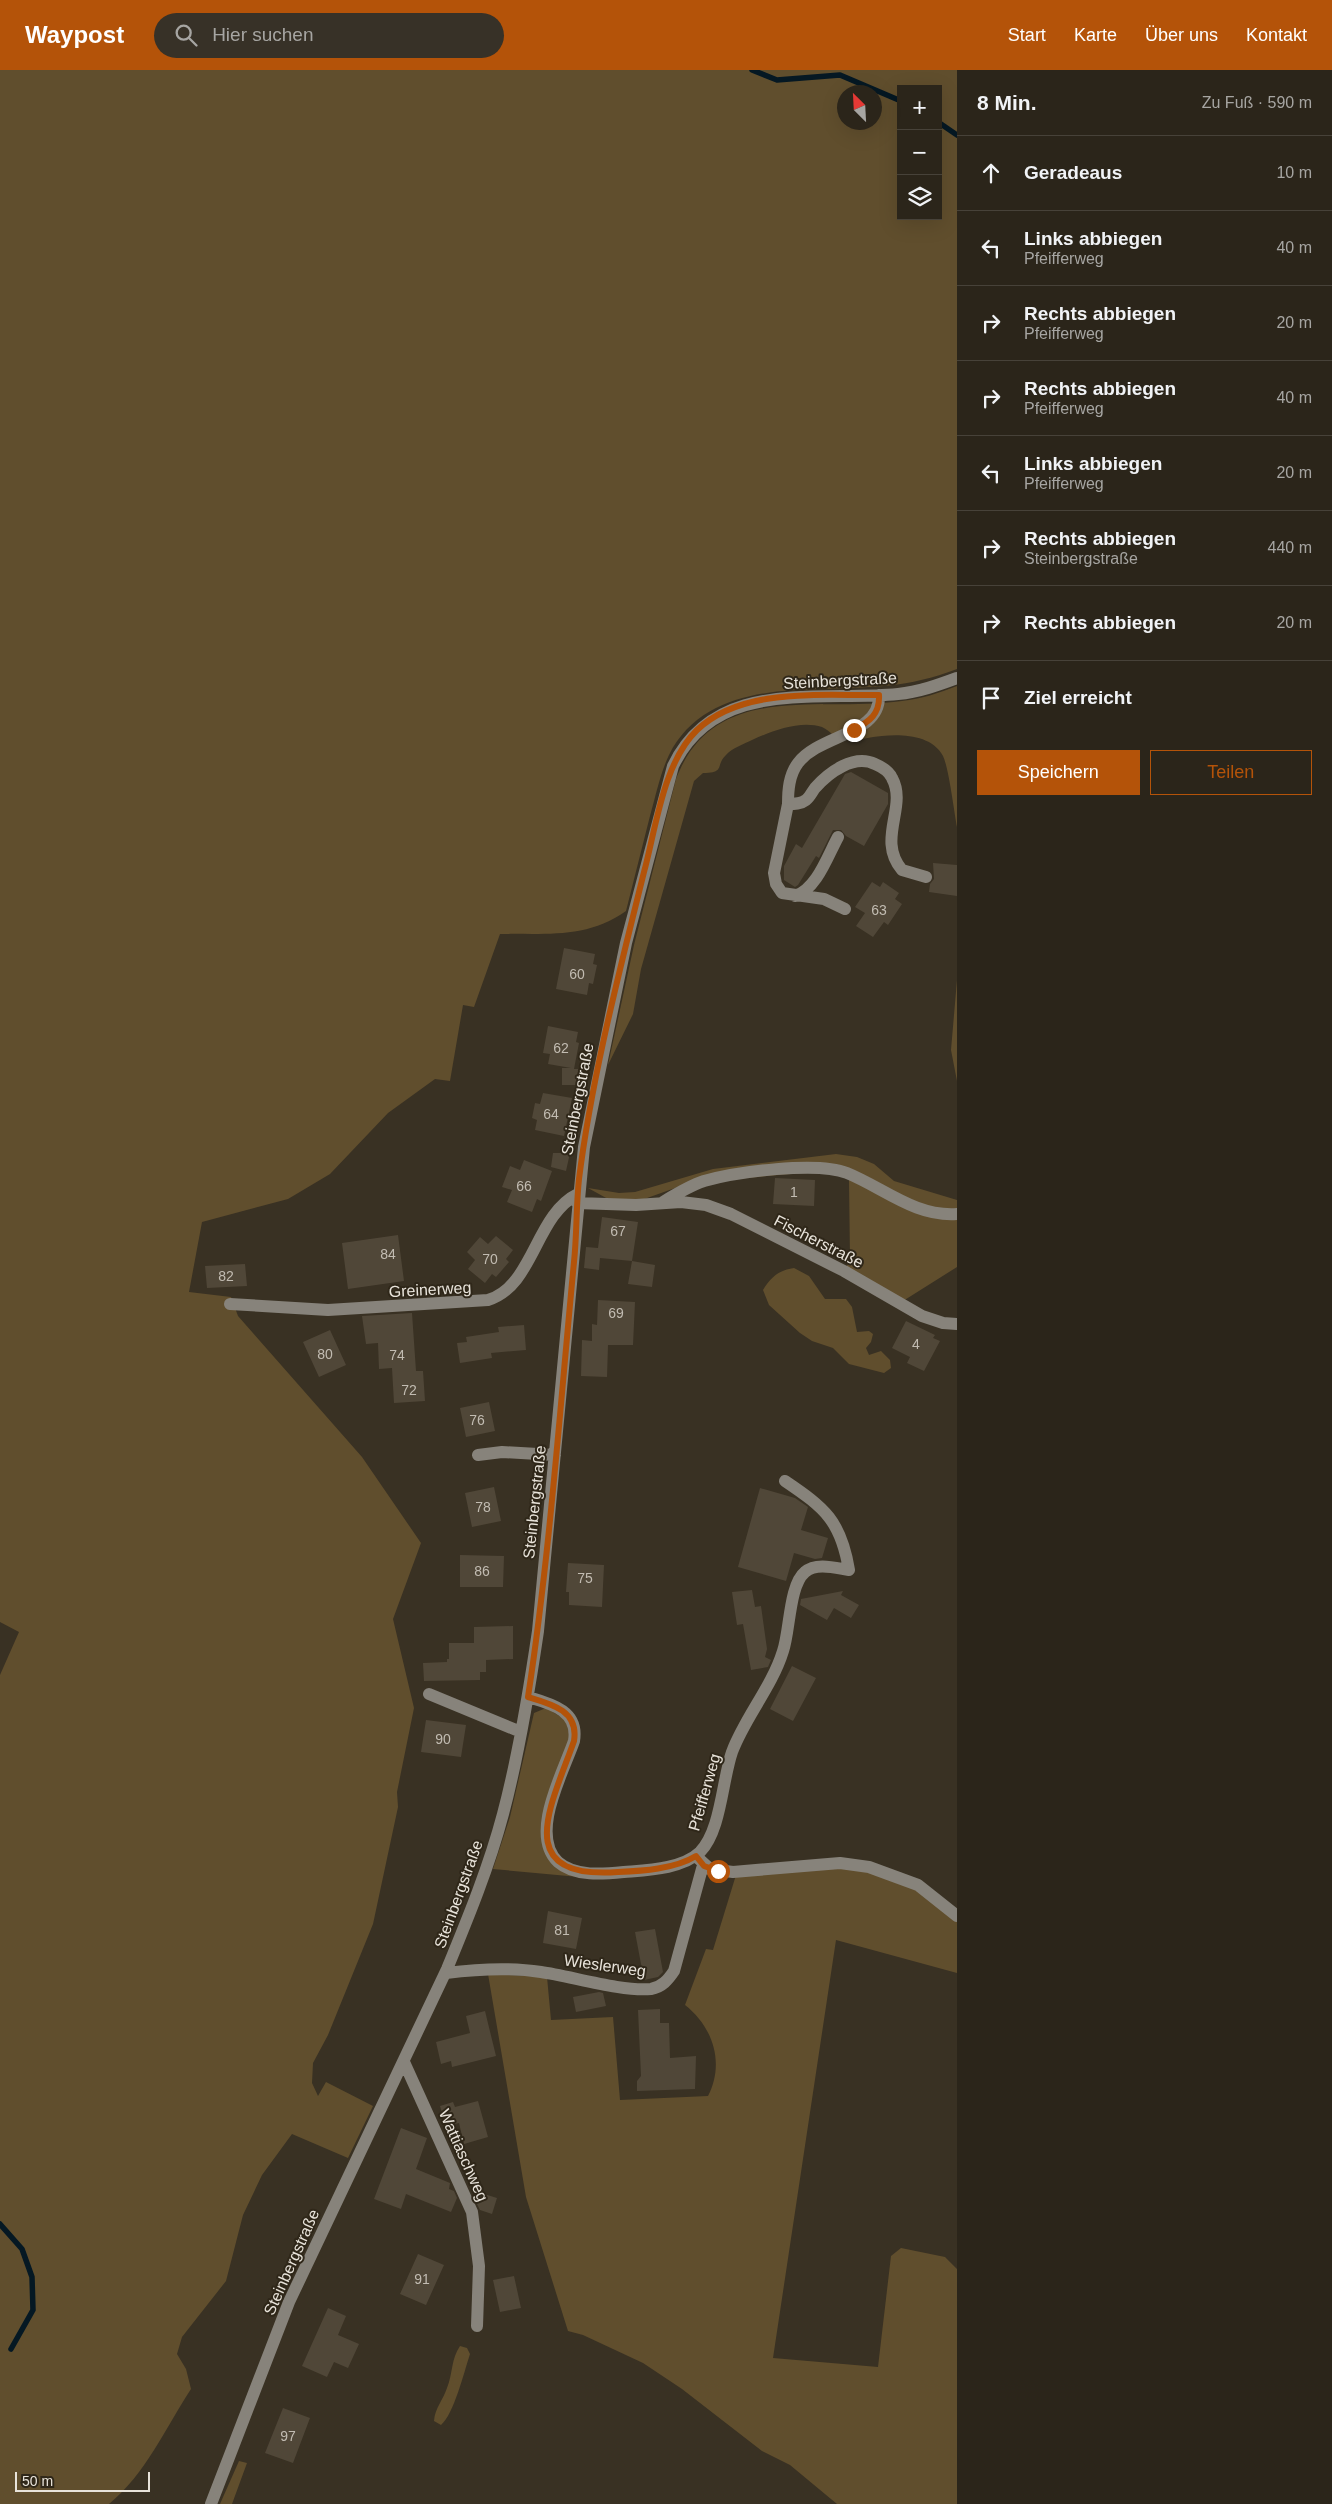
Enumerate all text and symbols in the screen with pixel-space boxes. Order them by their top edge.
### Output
search box [154,13,504,58]
text: Waypost [25,21,124,48]
icon: search [172,21,200,49]
text: Hier suchen [212,24,314,45]
text: Start [1008,25,1046,45]
text: Karte [1074,25,1117,45]
text: Über uns [1145,25,1218,45]
text: Kontakt [1246,25,1307,45]
north arrow [837,85,882,130]
map controls [897,85,942,220]
button: + [897,85,942,130]
text: 8 Min. [977,91,1037,114]
text: Zu Fuß · 590 m [1202,94,1312,111]
button: − [897,130,942,175]
icon: ahead [977,159,1005,187]
text: Geradeaus [1024,162,1122,183]
text: 10 m [1276,164,1312,181]
button: layers [897,175,942,220]
text: Links abbiegen [1024,228,1162,249]
icon: left [977,234,1005,262]
text: 40 m [1276,239,1312,256]
text: Pfeifferweg [1024,250,1104,267]
text: Rechts abbiegen [1024,303,1176,324]
icon: right [977,309,1005,337]
text: 20 m [1276,314,1312,331]
text: Pfeifferweg [1024,325,1104,342]
text: Rechts abbiegen [1024,378,1176,399]
icon: right [977,384,1005,412]
text: 40 m [1276,389,1312,406]
text: Pfeifferweg [1024,400,1104,417]
text: Links abbiegen [1024,453,1162,474]
icon: left [977,459,1005,487]
text: 20 m [1276,464,1312,481]
text: Pfeifferweg [1024,475,1104,492]
text: Rechts abbiegen [1024,528,1176,549]
icon: right [977,534,1005,562]
text: 440 m [1268,539,1312,556]
text: Steinbergstraße [1024,550,1138,567]
icon: right [977,609,1005,637]
text: Rechts abbiegen [1024,612,1176,633]
text: 20 m [1276,614,1312,631]
street label: Steinbergstraße [783,669,897,692]
icon: arrive [977,684,1005,712]
text: Ziel erreicht [1024,687,1132,708]
route end [843,719,866,742]
button: Speichern [977,750,1140,795]
button: Teilen [1150,750,1312,795]
house number: 63 [871,902,887,918]
house number: 60 [569,966,585,982]
house number: 62 [553,1040,569,1056]
street label: Steinbergstraße [558,1042,597,1157]
house number: 64 [543,1106,559,1122]
house number: 66 [516,1178,532,1194]
house number: 1 [790,1184,798,1200]
street label: Fischerstraße [771,1212,866,1271]
house number: 67 [610,1223,626,1239]
house number: 84 [380,1246,396,1262]
house number: 70 [482,1251,498,1267]
house number: 82 [218,1268,234,1284]
street label: Greinerweg [388,1279,472,1300]
house number: 69 [608,1305,624,1321]
house number: 4 [912,1336,920,1352]
house number: 80 [317,1346,333,1362]
house number: 74 [389,1347,405,1363]
house number: 72 [401,1382,417,1398]
house number: 76 [469,1412,485,1428]
street label: Steinbergstraße [520,1444,549,1560]
house number: 78 [475,1499,491,1515]
house number: 86 [474,1563,490,1579]
house number: 75 [577,1570,593,1586]
house number: 90 [435,1731,451,1747]
street label: Pfeifferweg [685,1751,724,1833]
street label: Steinbergstraße [431,1838,486,1951]
route start [707,1860,730,1883]
house number: 81 [554,1922,570,1938]
street label: Wieslerweg [563,1951,647,1980]
street label: Wattiaschweg [436,2107,491,2204]
street label: Steinbergstraße [261,2207,322,2318]
house number: 91 [414,2271,430,2287]
house number: 97 [280,2428,296,2444]
scale bar [15,2469,150,2492]
text: 50 m [22,2473,53,2489]

